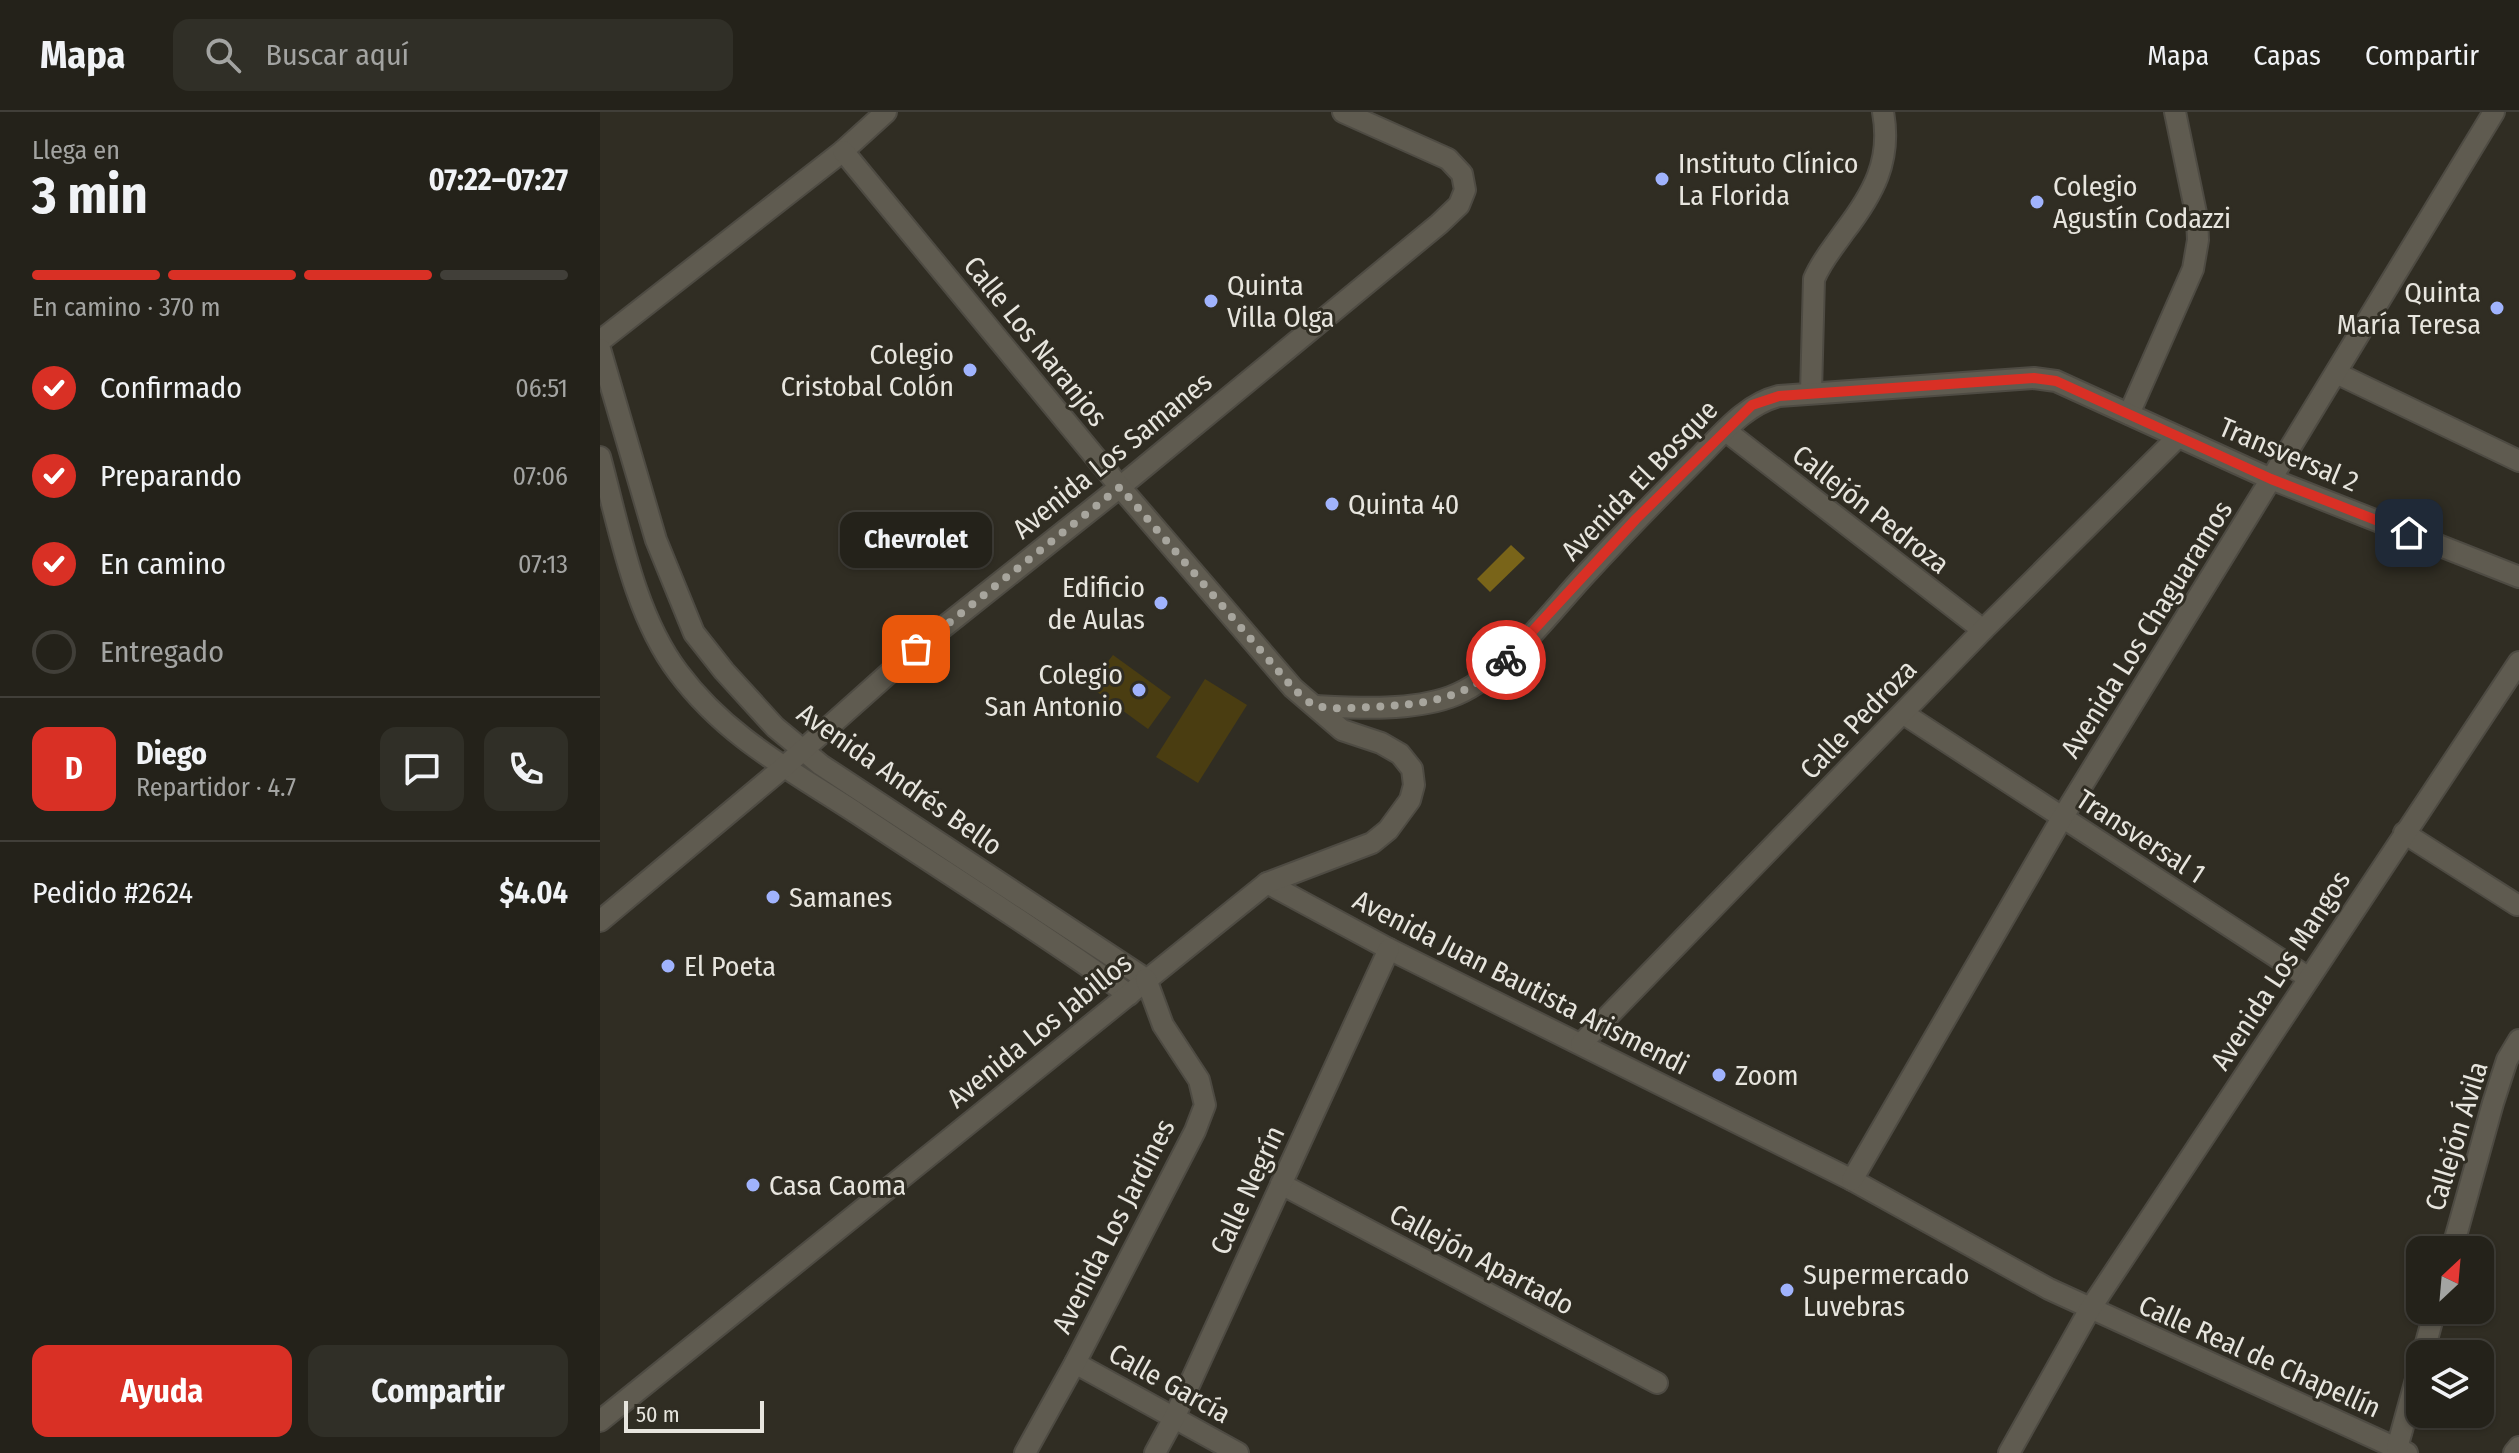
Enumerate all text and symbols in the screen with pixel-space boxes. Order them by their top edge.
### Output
search box [173,19,733,91]
text: Mapa [40,32,125,78]
icon: search [201,33,245,77]
text: Buscar aquí [265,37,409,73]
text: Mapa [2147,39,2209,72]
text: Capas [2253,39,2321,72]
text: Compartir [2365,39,2479,72]
text: Llega en [32,135,120,166]
place label: Instituto Clínico La Florida [1678,147,1859,212]
text: 07:22–07:27 [428,162,568,198]
text: 3 min [32,164,148,227]
marker: Instituto Clínico La Florida [1653,170,1671,188]
place label: Colegio Agustín Codazzi [2053,170,2231,235]
marker: Colegio Agustín Codazzi [2028,193,2046,211]
street label: Calle Los Naranjos [957,250,1114,433]
place label: Quinta Villa Olga [1227,269,1335,334]
place label: Quinta María Teresa [2337,276,2481,341]
text: En camino · 370 m [32,292,221,323]
marker: Quinta Villa Olga [1202,292,1220,310]
marker: Quinta María Teresa [2488,299,2506,317]
place label: Colegio Cristobal Colón [781,338,954,403]
marker: Colegio Cristobal Colón [961,361,979,379]
street label: Avenida Los Samanes [1006,365,1218,546]
icon: check [32,366,76,410]
text: Confirmado [100,370,242,406]
text: 06:51 [515,373,568,404]
street label: Avenida El Bosque [1554,393,1724,567]
street label: Transversal 2 [2214,410,2363,499]
street label: Callejón Pedroza [1786,438,1956,581]
icon: check [32,454,76,498]
text: Preparando [100,458,242,494]
text: 07:06 [512,461,568,492]
place label: Quinta 40 [1348,488,1459,521]
street label: Avenida Los Chaguaramos [2054,494,2239,764]
marker: Quinta 40 [1323,495,1341,513]
pin [2375,499,2443,567]
icon: home [2387,511,2431,555]
callout: Chevrolet [840,513,992,569]
text: Chevrolet [864,524,968,555]
icon: check [32,542,76,586]
text: En camino [100,546,226,582]
text: 07:13 [518,549,568,580]
place label: Edificio de Aulas [1047,571,1145,636]
marker: Edificio de Aulas [1152,594,1170,612]
pin [882,615,950,683]
courier [1466,620,1546,700]
icon: bag [894,627,938,671]
text: Entregado [100,634,224,670]
icon: bike [1484,638,1528,682]
street label: Calle Pedroza [1793,653,1923,786]
place label: Colegio San Antonio [985,658,1123,723]
marker: Colegio San Antonio [1130,681,1148,699]
street label: Avenida Andrés Bello [791,696,1008,862]
button: chat [380,727,464,811]
button: phone [484,727,568,811]
text: Diego [136,736,207,772]
text: D [65,751,83,787]
text: Repartidor · 4.7 [136,772,296,803]
street label: Transversal 1 [2070,783,2211,890]
street label: Avenida Los Mangos [2204,864,2357,1076]
text: Pedido #2624 [32,875,193,911]
text: $4.04 [499,875,568,911]
place label: Samanes [789,881,892,914]
street label: Avenida Juan Bautista Arismendi [1347,883,1694,1082]
marker: Samanes [764,888,782,906]
street label: Avenida Los Jabillos [940,946,1138,1115]
place label: El Poeta [684,950,776,983]
marker: El Poeta [659,957,677,975]
street label: Callejón Ávila [2418,1058,2495,1215]
place label: Zoom [1735,1059,1799,1092]
marker: Zoom [1710,1066,1728,1084]
street label: Avenida Los Jardines [1045,1114,1182,1339]
street label: Calle Negrín [1203,1121,1292,1260]
place label: Casa Caoma [769,1169,906,1202]
marker: Casa Caoma [744,1176,762,1194]
street label: Callejón Apartado [1384,1197,1580,1322]
north arrow [2406,1236,2494,1324]
map controls [2406,1236,2494,1428]
place label: Supermercado Luvebras [1803,1258,1970,1323]
marker: Supermercado Luvebras [1778,1281,1796,1299]
street label: Calle Real de Chapellín [2134,1288,2386,1425]
street label: Calle García [1103,1337,1236,1430]
button: layers [2406,1340,2494,1428]
button: Ayuda [32,1345,292,1437]
button: Compartir [308,1345,568,1437]
scale bar [624,1397,764,1433]
text: 50 m [636,1401,680,1428]

